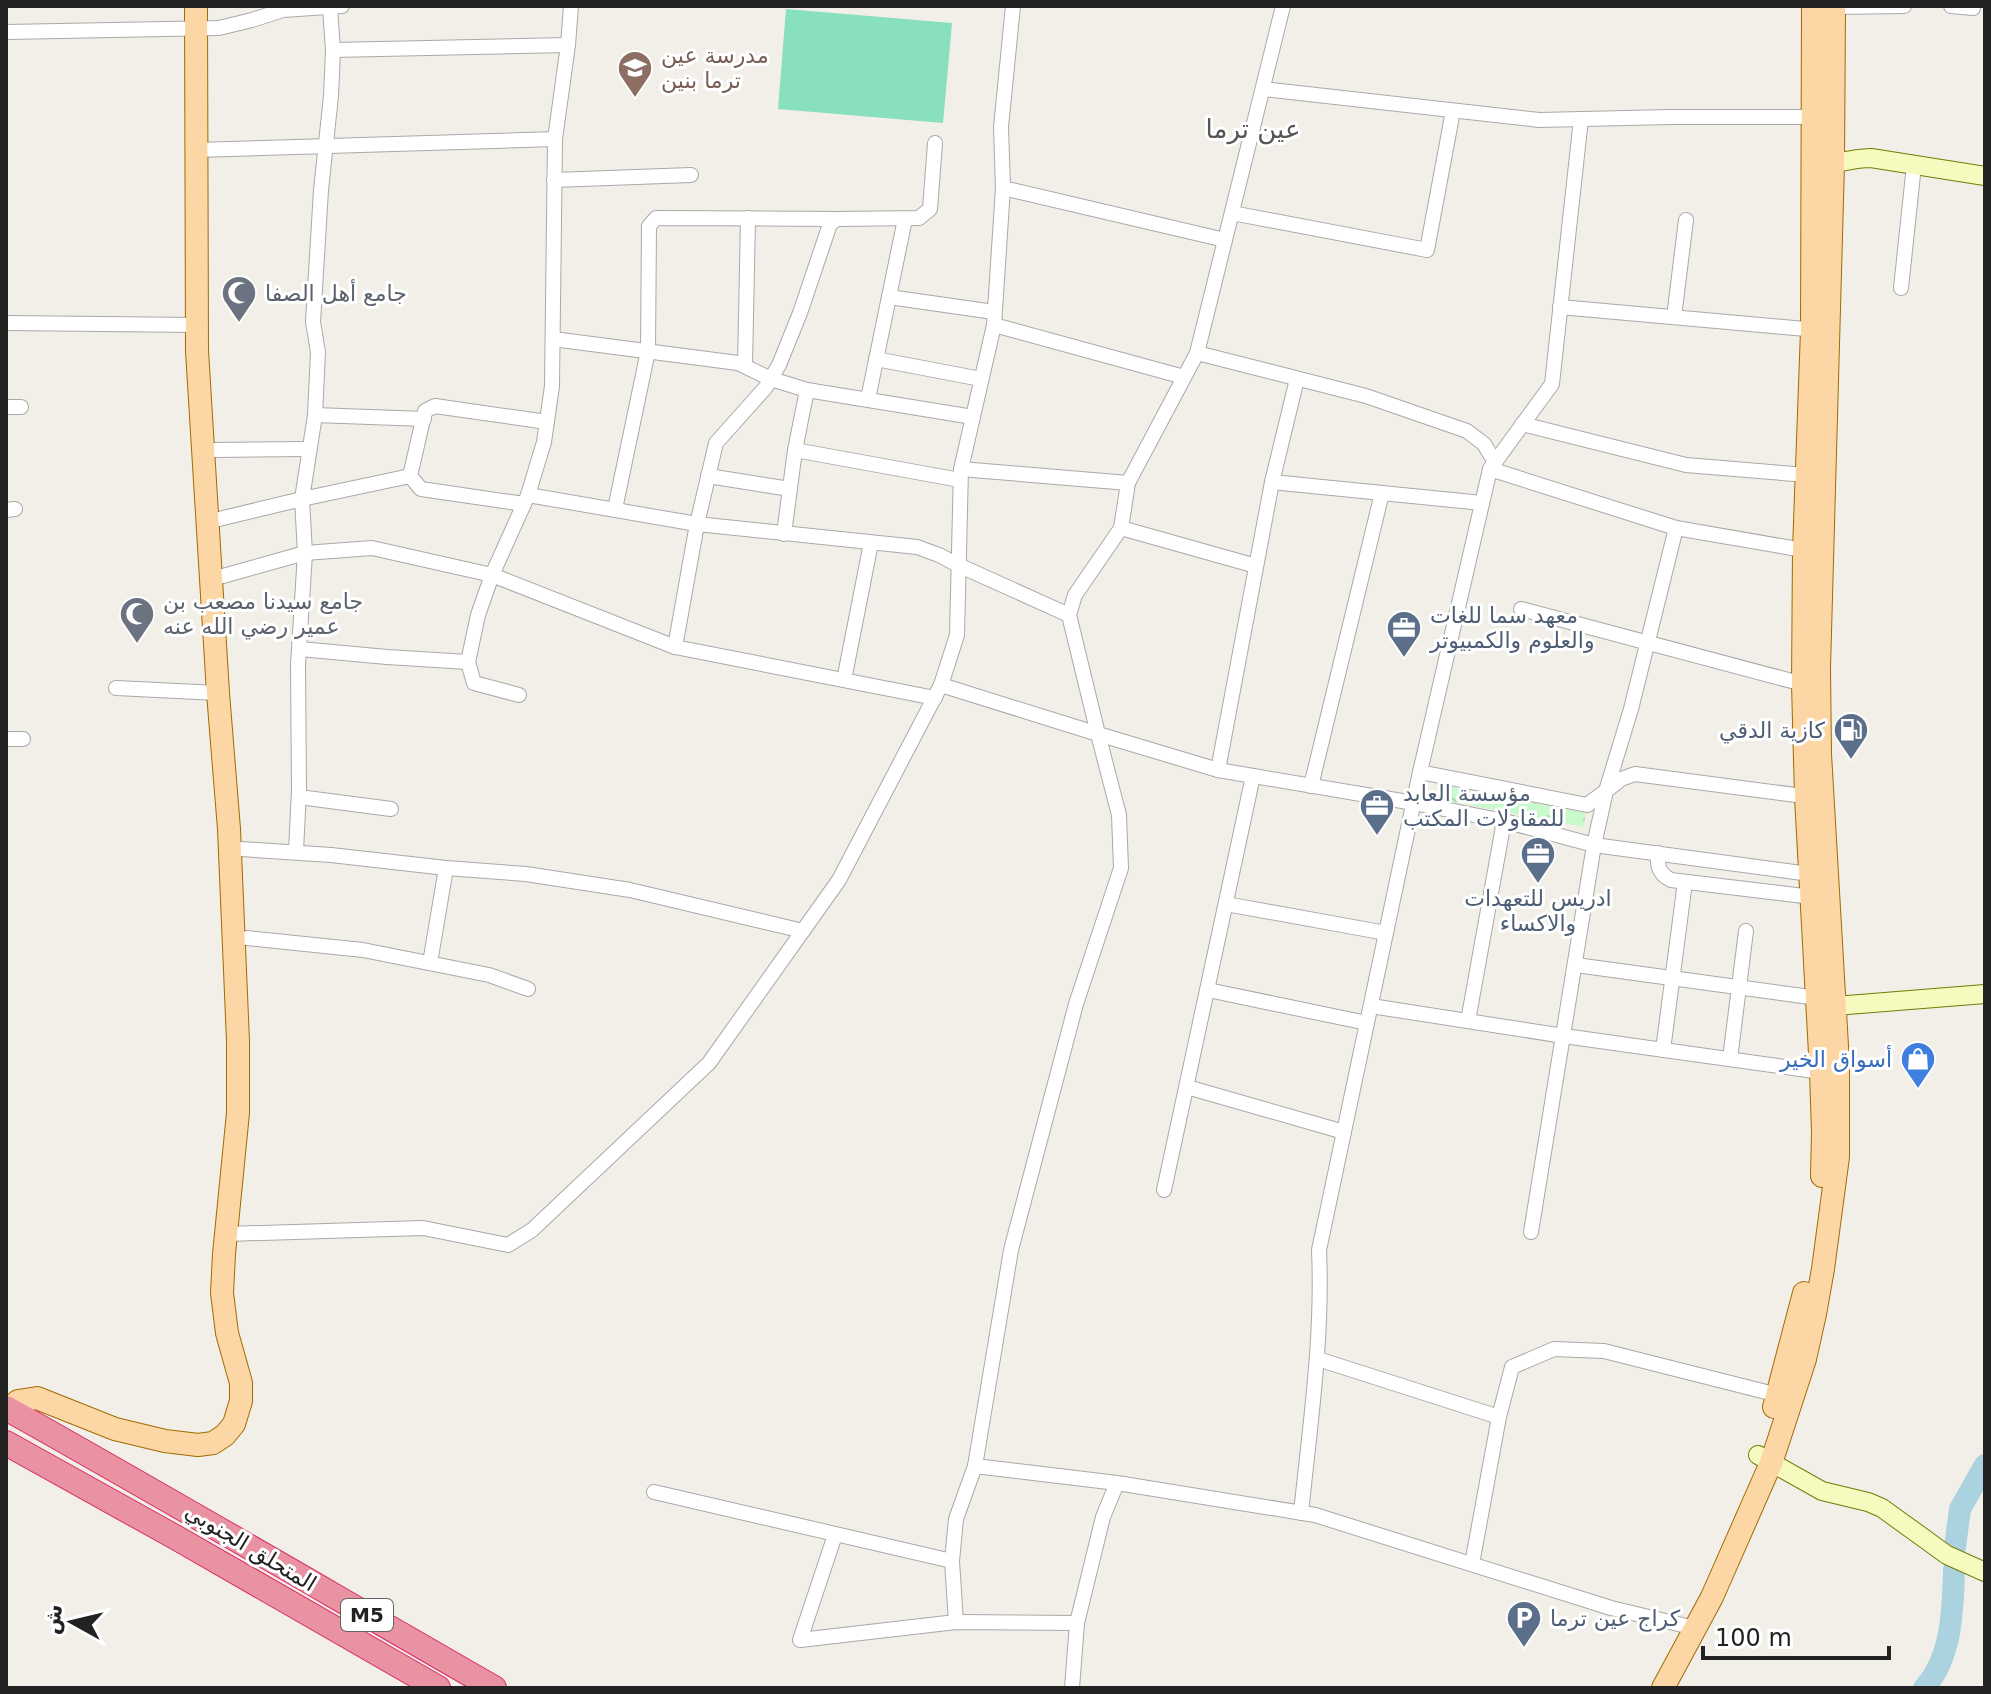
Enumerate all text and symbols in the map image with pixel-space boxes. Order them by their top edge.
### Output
place label: مدرسة عين ترما بنين [661,43,769,93]
school or university icon: مدرسة عين ترما بنين [616,49,654,99]
district label: عين ترما [1206,114,1300,145]
mosque icon: جامع أهل الصفا [220,274,258,324]
place label: جامع أهل الصفا [265,279,407,306]
place label: جامع سيدنا مصعب بن عمير رضي الله عنه [163,589,363,640]
mosque icon: جامع سيدنا مصعب بن عمير رضي الله عنه [118,595,156,645]
place label: معهد سما للغات والعلوم والكمبيوتر [1429,603,1595,653]
office icon: معهد سما للغات والعلوم والكمبيوتر [1385,609,1423,659]
fuel station icon: كازية الدقي [1832,711,1870,761]
place label: كازية الدقي [1719,718,1826,744]
place label: مؤسسة العابد للمقاولات المكتب [1403,781,1564,831]
office icon: مؤسسة العابد للمقاولات المكتب [1358,787,1396,837]
office icon: ادريس للتعهدات والاكساء [1519,835,1557,885]
place label: ادريس للتعهدات والاكساء [1464,886,1612,936]
shop icon: أسواق الخير [1899,1040,1937,1090]
place label: أسواق الخير [1779,1045,1892,1072]
street label: المتحلق الجنوبي [180,1498,321,1597]
north arrow [32,1582,112,1662]
road number: M5 [341,1599,393,1631]
parking icon: كراج عين ترما [1505,1599,1543,1649]
text: ش [38,1603,67,1636]
place label: كراج عين ترما [1550,1606,1681,1632]
scale bar [1703,1610,1889,1660]
text: 100 m [1715,1624,1792,1652]

